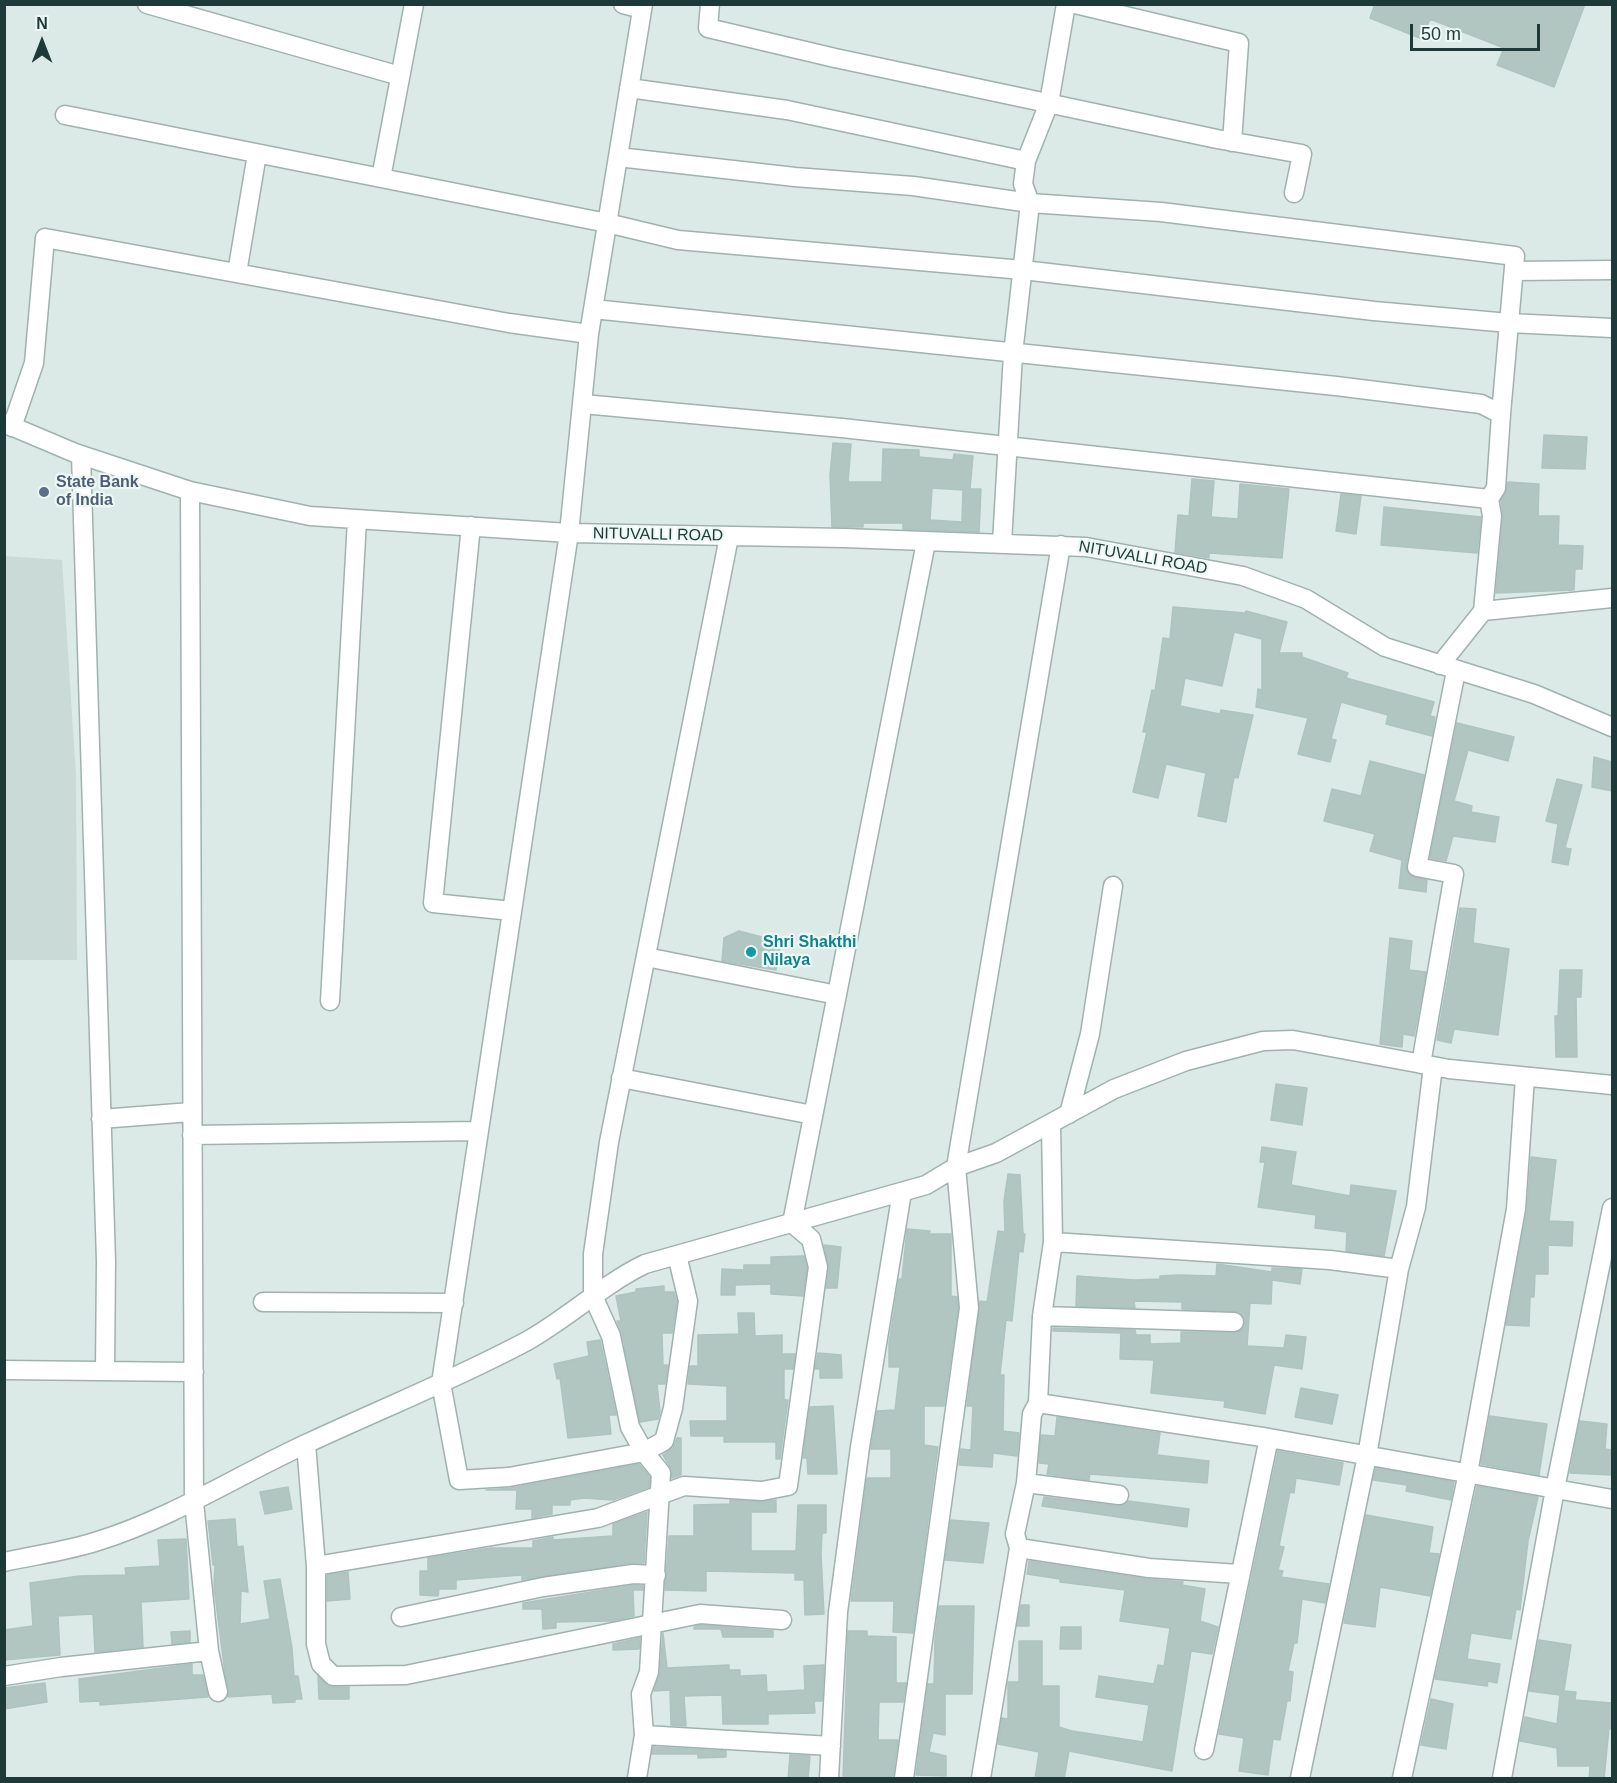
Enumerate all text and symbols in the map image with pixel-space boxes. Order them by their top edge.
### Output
north arrow [12,12,72,72]
scale bar [1413,12,1544,50]
text: N [36,15,48,32]
text: 50 m [1421,24,1461,44]
place label: State Bank of India [56,473,139,511]
marker: State Bank of India [37,485,51,499]
street label: NITUVALLI ROAD [593,524,723,546]
street label: NITUVALLI ROAD [1077,537,1209,579]
place label: Shri Shakthi Nilaya [763,933,856,971]
marker: Shri Shakthi Nilaya [744,945,758,959]

